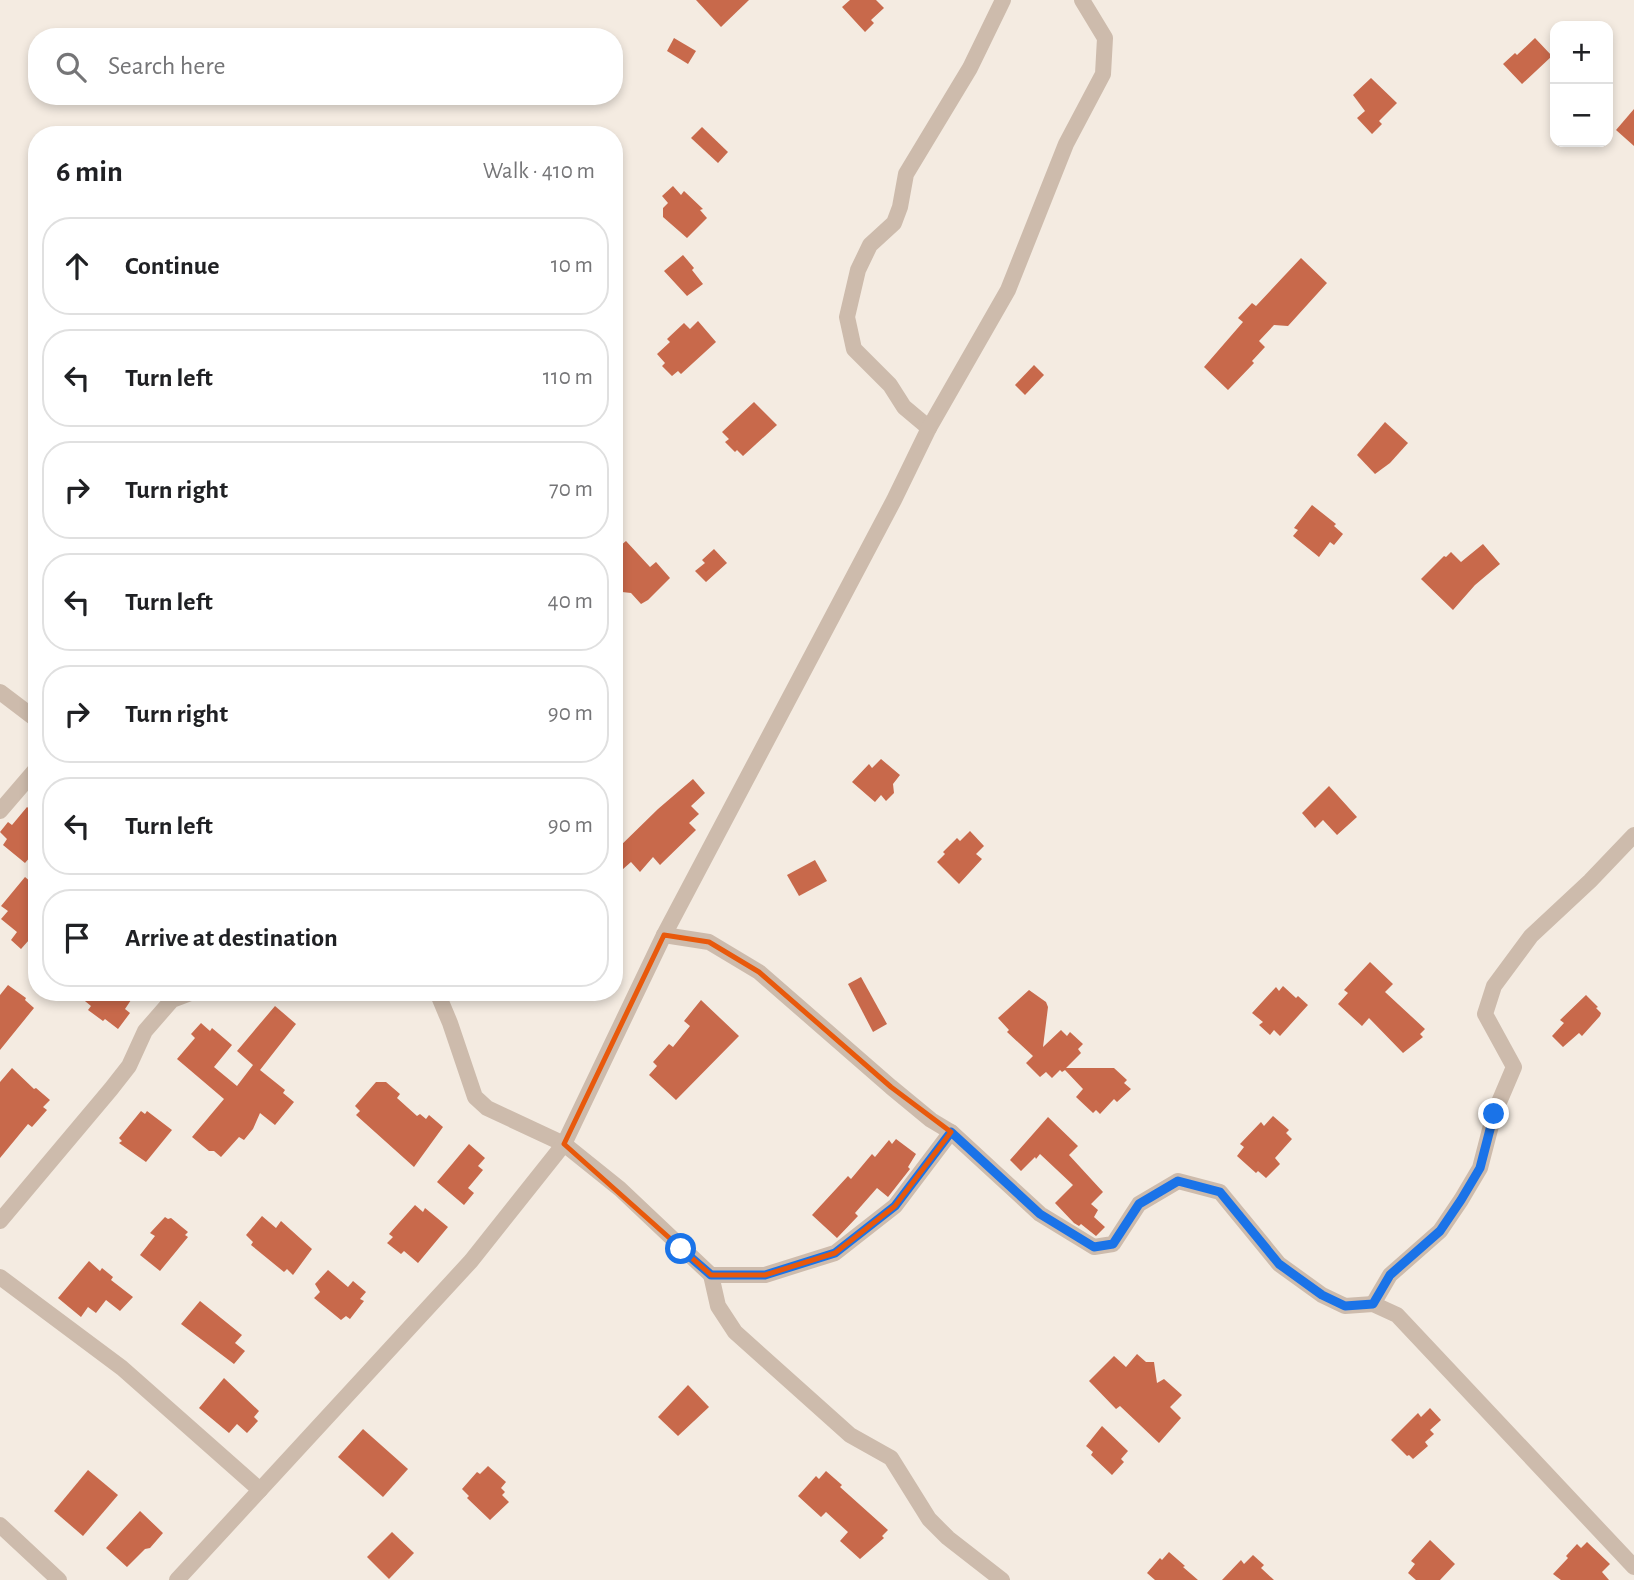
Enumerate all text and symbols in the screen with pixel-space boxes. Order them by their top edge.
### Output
map controls [1550,21,1613,147]
button: + [1550,21,1613,84]
search box [28,28,623,105]
icon: search [52,48,90,86]
text: Search here [108,53,226,79]
button: − [1550,84,1613,147]
text: 6 min [56,157,123,187]
text: Walk · 410 m [483,160,595,183]
icon: ahead [58,247,96,285]
text: Continue [125,253,220,279]
text: 10 m [551,254,593,277]
icon: left [58,359,96,397]
text: Turn left [125,365,213,391]
text: 110 m [543,366,593,389]
icon: right [58,471,96,509]
text: Turn right [125,477,228,503]
text: 70 m [549,478,593,501]
icon: left [58,583,96,621]
text: Turn left [125,589,213,615]
text: 40 m [548,590,593,613]
icon: right [58,695,96,733]
text: Turn right [125,701,228,727]
text: 90 m [548,702,593,725]
icon: left [58,807,96,845]
text: Turn left [125,813,213,839]
text: 90 m [548,814,593,837]
icon: arrive [58,919,96,957]
text: Arrive at destination [125,925,338,951]
route end [1478,1098,1509,1129]
route start [665,1233,696,1264]

